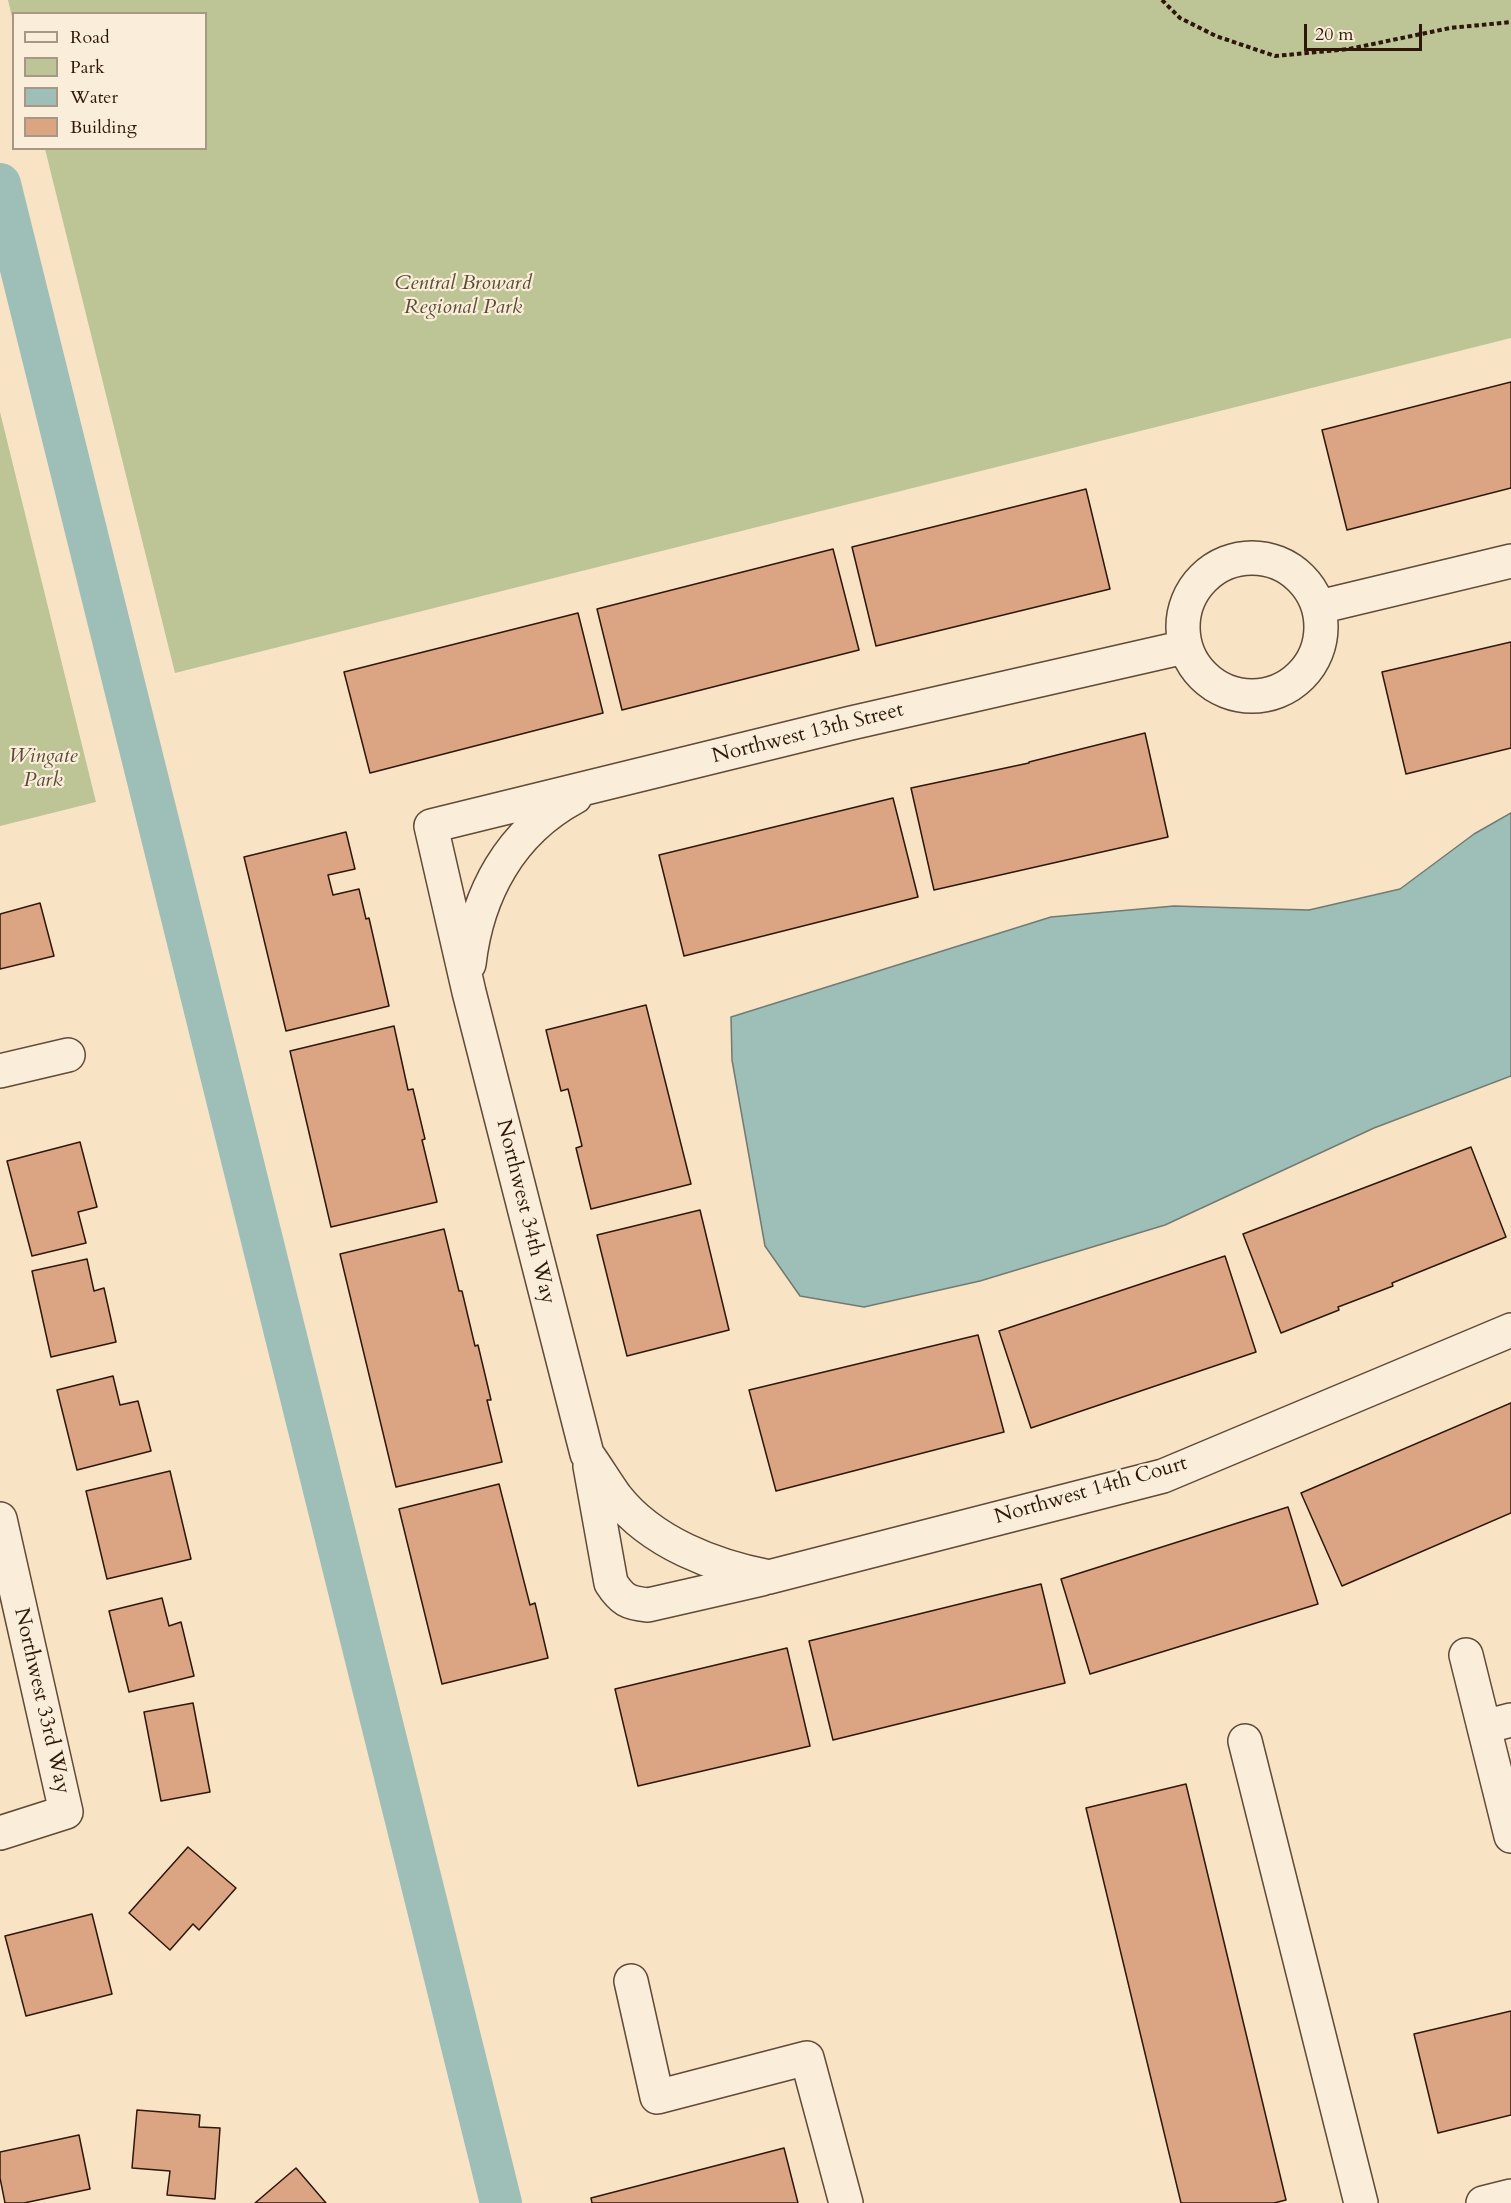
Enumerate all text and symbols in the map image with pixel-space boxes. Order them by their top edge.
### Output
legend [12,12,207,150]
scale bar [1307,12,1426,50]
text: 20 m [1315,22,1354,47]
text: Road [70,25,110,50]
text: Park [70,55,105,80]
text: Water [70,85,118,110]
text: Building [70,115,137,140]
park label: Central Broward Regional Park [394,271,532,321]
street label: Northwest 13th Street [710,698,906,770]
park label: Wingate Park [8,744,78,794]
street label: Northwest 34th Way [490,1117,560,1307]
street label: Northwest 14th Court [992,1451,1190,1531]
street label: Northwest 33rd Way [7,1606,75,1796]

